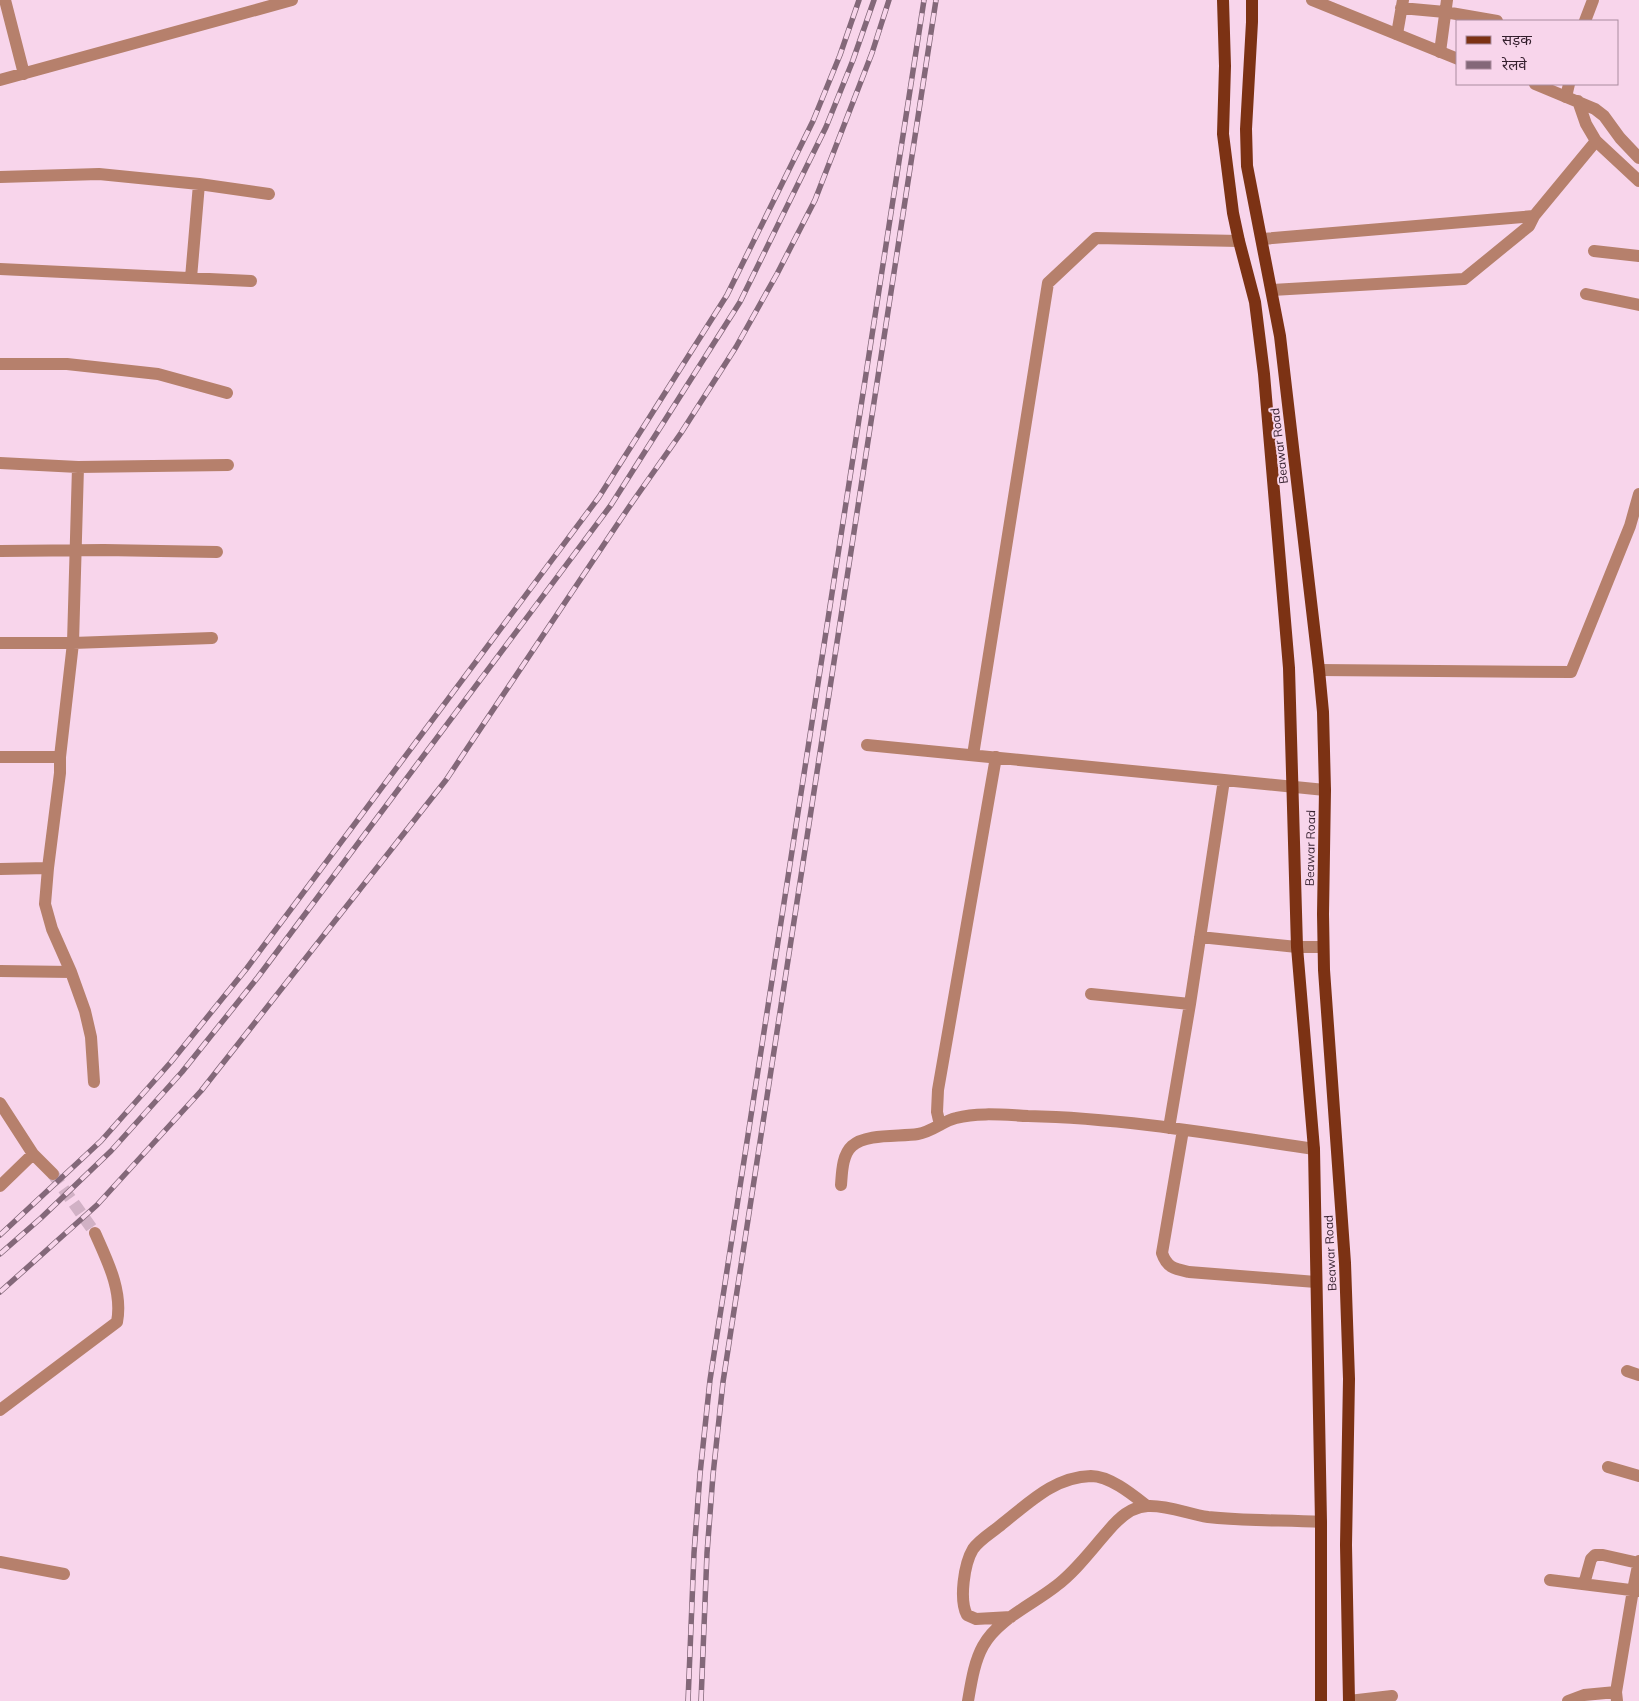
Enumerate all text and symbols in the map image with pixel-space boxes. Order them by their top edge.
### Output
legend [1456,20,1619,85]
text: सड़क [1502,30,1532,49]
text: रेलवे [1501,55,1527,74]
street label: Beawar Road [1267,407,1291,485]
street label: Beawar Road [1302,810,1318,886]
street label: Beawar Road [1321,1215,1339,1291]

